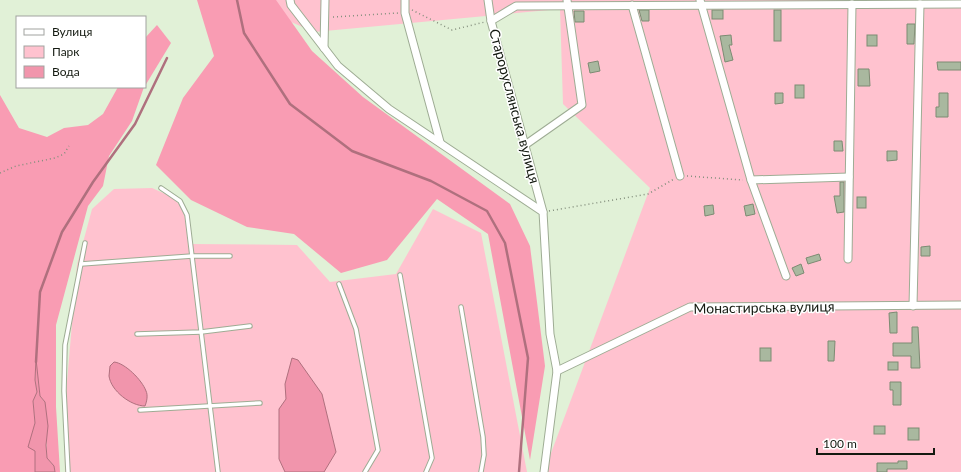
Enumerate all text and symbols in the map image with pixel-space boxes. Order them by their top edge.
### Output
legend [16,16,146,88]
text: Вулиця [52,24,92,39]
street label: Староруслянська вулиця [486,27,544,185]
text: Парк [52,44,80,59]
text: Вода [52,64,80,79]
street label: Монастирська вулиця [693,297,835,317]
scale bar [817,430,934,456]
text: 100 m [823,436,857,451]

